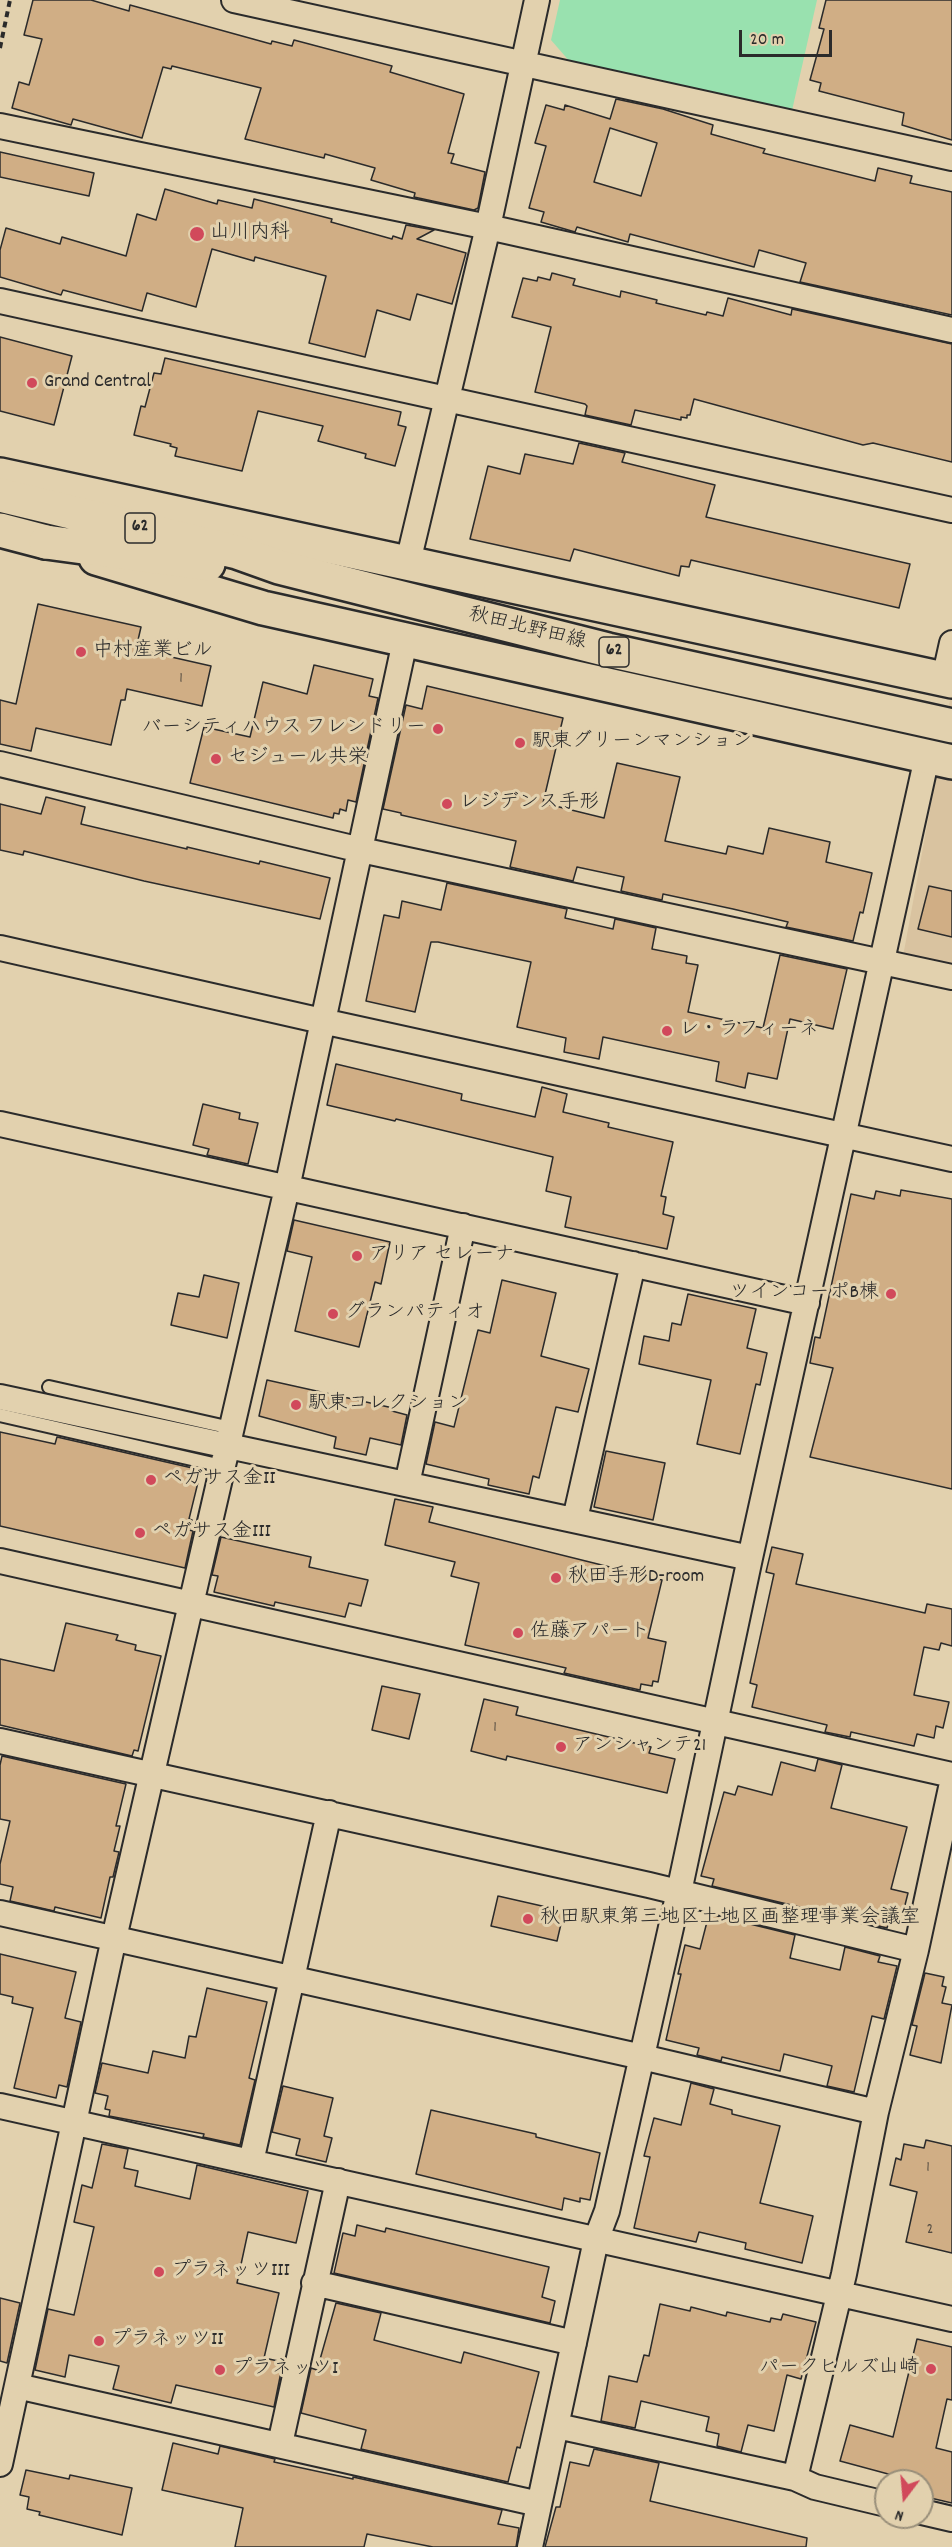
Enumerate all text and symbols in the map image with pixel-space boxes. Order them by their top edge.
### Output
scale bar [742,18,835,56]
text: 20 m [750,28,784,53]
place label: 山川内科 [210,222,290,246]
marker: 山川内科 [188,225,206,243]
place label: Grand Central [44,371,151,395]
marker: Grand Central [25,376,39,390]
road number: 62 [125,513,155,543]
street label: 秋田北野田線 [466,604,588,656]
road number: 62 [599,637,629,667]
place label: 中村産業ビル [93,640,213,664]
marker: 中村産業ビル [74,645,88,659]
house number: 1 [179,670,183,690]
place label: バーシティハウス フレンドリー [141,717,426,741]
marker: バーシティハウス フレンドリー [431,722,445,736]
place label: 駅東グリーンマンション [532,731,752,755]
marker: 駅東グリーンマンション [513,736,527,750]
place label: セジュール共栄 [228,747,368,771]
marker: セジュール共栄 [209,752,223,766]
place label: レジデンス手形 [459,792,599,816]
marker: レジデンス手形 [440,797,454,811]
place label: レ・ラフィーネ [679,1019,819,1043]
marker: レ・ラフィーネ [660,1024,674,1038]
place label: アリア セレーナ [369,1244,514,1268]
marker: アリア セレーナ [350,1249,364,1263]
place label: ツインコーポB棟 [730,1282,879,1306]
marker: ツインコーポB棟 [884,1287,898,1301]
place label: グランパティオ [345,1302,485,1326]
marker: グランパティオ [326,1307,340,1321]
place label: 駅東コレクション [308,1393,468,1417]
marker: 駅東コレクション [289,1398,303,1412]
place label: ペガサス金II [163,1468,275,1492]
marker: ペガサス金II [144,1473,158,1487]
place label: ペガサス金III [152,1521,271,1545]
marker: ペガサス金III [133,1526,147,1540]
place label: 秋田手形D-room [568,1566,704,1590]
marker: 秋田手形D-room [549,1571,563,1585]
place label: 佐藤アパート [530,1621,650,1645]
marker: 佐藤アパート [511,1626,525,1640]
house number: 1 [493,1719,497,1739]
place label: アンシャンテ21 [573,1735,706,1759]
marker: アンシャンテ21 [554,1740,568,1754]
place label: 秋田駅東第三地区土地区画整理事業会議室 [540,1907,920,1931]
marker: 秋田駅東第三地区土地区画整理事業会議室 [521,1912,535,1926]
house number: 1 [926,2159,930,2179]
house number: 2 [927,2221,933,2241]
place label: プラネッツIII [171,2260,290,2284]
marker: プラネッツIII [152,2265,166,2279]
place label: プラネッツII [111,2329,223,2353]
marker: プラネッツII [92,2334,106,2348]
place label: パークヒルズ山崎 [759,2357,919,2381]
place label: プラネッツI [232,2358,338,2382]
marker: パークヒルズ山崎 [924,2362,938,2376]
marker: プラネッツI [213,2363,227,2377]
north arrow [874,2469,934,2529]
text: N [892,2503,906,2527]

